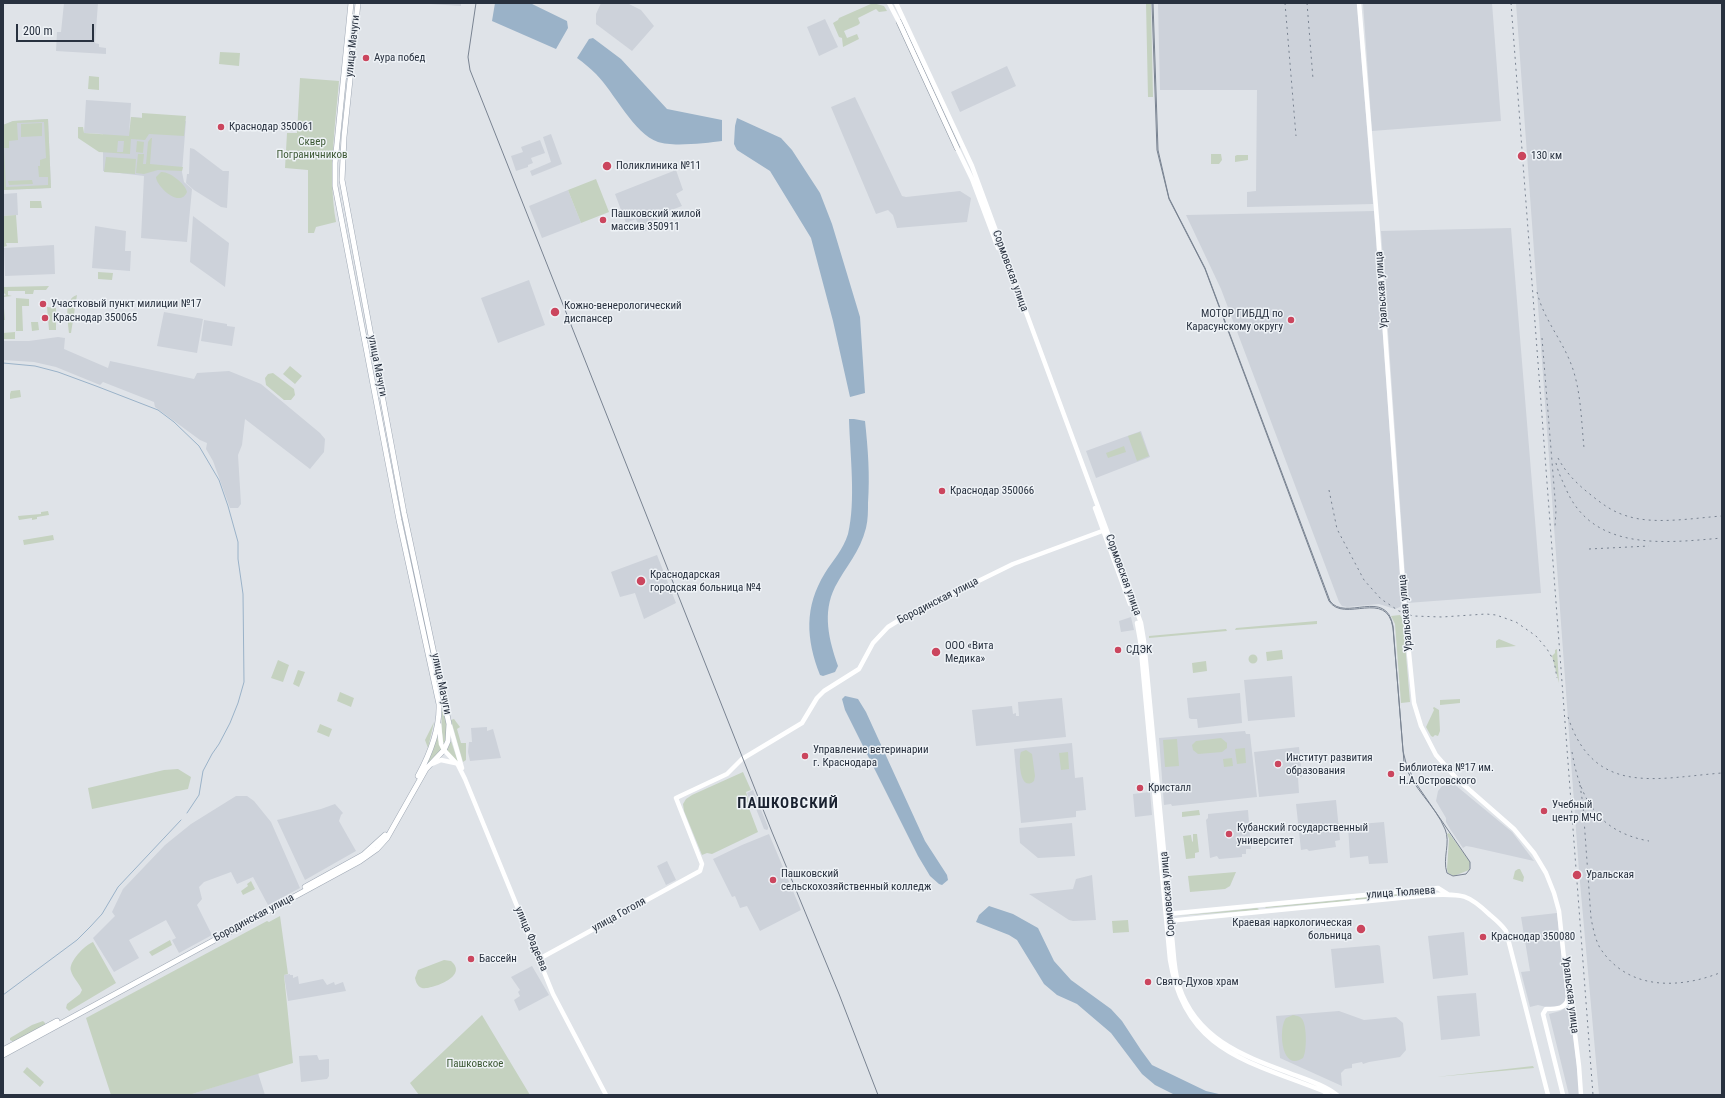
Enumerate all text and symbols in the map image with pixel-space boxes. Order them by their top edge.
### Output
street label: улица Мачуги [343,14,363,78]
scale bar [18,16,96,42]
text: 200 m [23,24,53,38]
place label: Аура побед [374,51,425,65]
marker: Аура побед [361,53,371,63]
place label: Краснодар 350061 [229,120,313,134]
marker: Краснодар 350061 [216,122,226,132]
park label: Сквер Пограничников [276,135,348,161]
place label: 130 км [1531,149,1562,163]
marker: 130 км [1516,150,1528,162]
place label: Поликлиника №11 [616,159,701,173]
marker: Поликлиника №11 [601,160,613,172]
place label: Пашковский жилой массив 350911 [611,207,701,233]
marker: Пашковский жилой массив 350911 [598,215,608,225]
street label: Сормовская улица [989,229,1031,313]
street label: Уральская улица [1373,251,1391,329]
place label: Участковый пункт милиции №17 [51,297,201,311]
marker: Участковый пункт милиции №17 [38,299,48,309]
place label: Кожно-венерологический диспансер [564,299,682,325]
marker: Кожно-венерологический диспансер [549,306,561,318]
place label: МОТОР ГИБДД по Карасунскому округу [1186,307,1283,333]
place label: Краснодар 350065 [53,311,137,325]
marker: Краснодар 350065 [40,313,50,323]
marker: МОТОР ГИБДД по Карасунскому округу [1286,315,1296,325]
street label: улица Мачуги [365,334,389,398]
place label: Краснодар 350066 [950,484,1034,498]
marker: Краснодар 350066 [937,486,947,496]
street label: Сормовская улица [1102,533,1144,617]
place label: Краснодарская городская больница №4 [650,568,761,594]
street label: Уральская улица [1396,574,1416,652]
marker: Краснодарская городская больница №4 [635,575,647,587]
street label: Бородинская улица [895,575,981,627]
place label: ООО «Вита Медика» [945,639,993,665]
place label: СДЭК [1126,643,1152,657]
marker: СДЭК [1113,645,1123,655]
marker: ООО «Вита Медика» [930,646,942,658]
street label: улица Мачуги [428,652,454,716]
place label: Управление ветеринарии г. Краснодара [813,743,929,769]
marker: Управление ветеринарии г. Краснодара [800,751,810,761]
place label: Институт развития образования [1286,751,1373,777]
marker: Институт развития образования [1273,759,1283,769]
place label: Библиотека №17 им. Н.А.Островского [1399,761,1494,787]
marker: Библиотека №17 им. Н.А.Островского [1386,769,1396,779]
place label: Кристалл [1148,781,1191,795]
marker: Кристалл [1135,783,1145,793]
district label: ПАШКОВСКИЙ [737,795,839,813]
place label: Учебный центр МЧС [1552,798,1602,824]
marker: Учебный центр МЧС [1539,806,1549,816]
place label: Кубанский государственный университет [1237,821,1368,847]
marker: Кубанский государственный университет [1224,829,1234,839]
street label: Сормовская улица [1158,851,1178,937]
place label: Пашковский сельскохозяйственный колледж [781,867,931,893]
place label: Уральская [1586,868,1634,882]
marker: Уральская [1571,869,1583,881]
marker: Пашковский сельскохозяйственный колледж [768,875,778,885]
street label: улица Тюляева [1366,884,1436,902]
street label: Бородинская улица [211,891,297,945]
street label: улица Гоголя [590,895,648,935]
street label: улица Фадеева [511,905,551,973]
place label: Краевая наркологическая больница [1232,916,1352,942]
marker: Краевая наркологическая больница [1355,923,1367,935]
place label: Краснодар 350080 [1491,930,1575,944]
marker: Краснодар 350080 [1478,932,1488,942]
place label: Бассейн [479,952,517,966]
marker: Бассейн [466,954,476,964]
street label: Уральская улица [1559,956,1581,1034]
place label: Свято-Духов храм [1156,975,1239,989]
marker: Свято-Духов храм [1143,977,1153,987]
park label: Пашковское [446,1057,504,1071]

